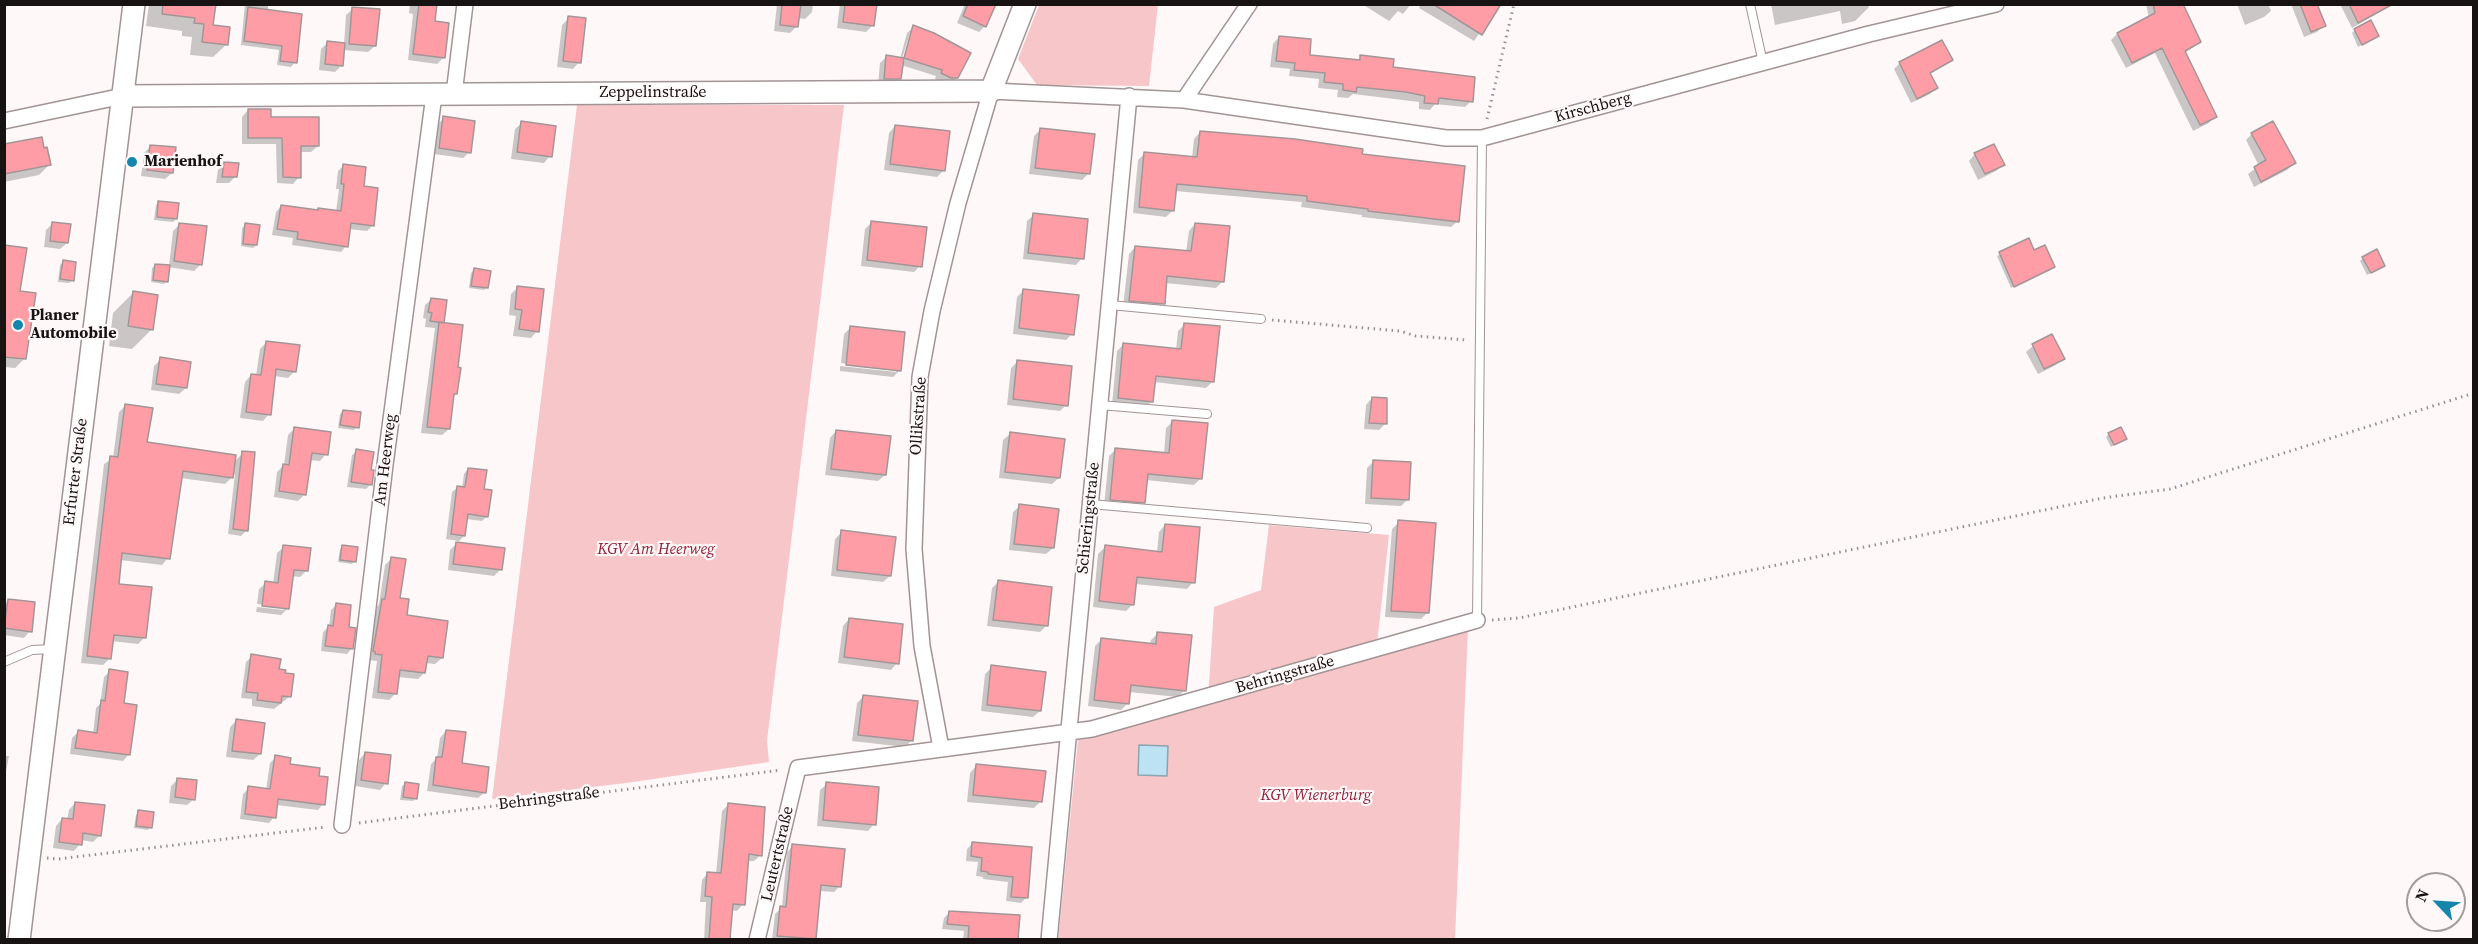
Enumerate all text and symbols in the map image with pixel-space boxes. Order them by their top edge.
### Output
street label: Zeppelinstraße [599,83,707,103]
street label: Kirschberg [1553,89,1633,127]
place label: Marienhof [144,152,222,172]
marker: Marienhof [125,155,139,169]
place label: Planer Automobile [30,306,116,344]
marker: Planer Automobile [11,318,25,332]
street label: Ollikstraße [907,376,931,456]
street label: Am Heerweg [371,413,401,507]
street label: Erfurter Straße [60,417,92,527]
street label: Schieringstraße [1074,461,1104,575]
park label: KGV Am Heerweg [597,540,715,560]
street label: Behringstraße [1233,652,1337,698]
street label: Behringstraße [497,783,601,815]
park label: KGV Wienerburg [1260,786,1372,806]
street label: Leutertstraße [758,805,798,903]
north arrow [2406,872,2466,932]
text: N [2409,885,2434,905]

